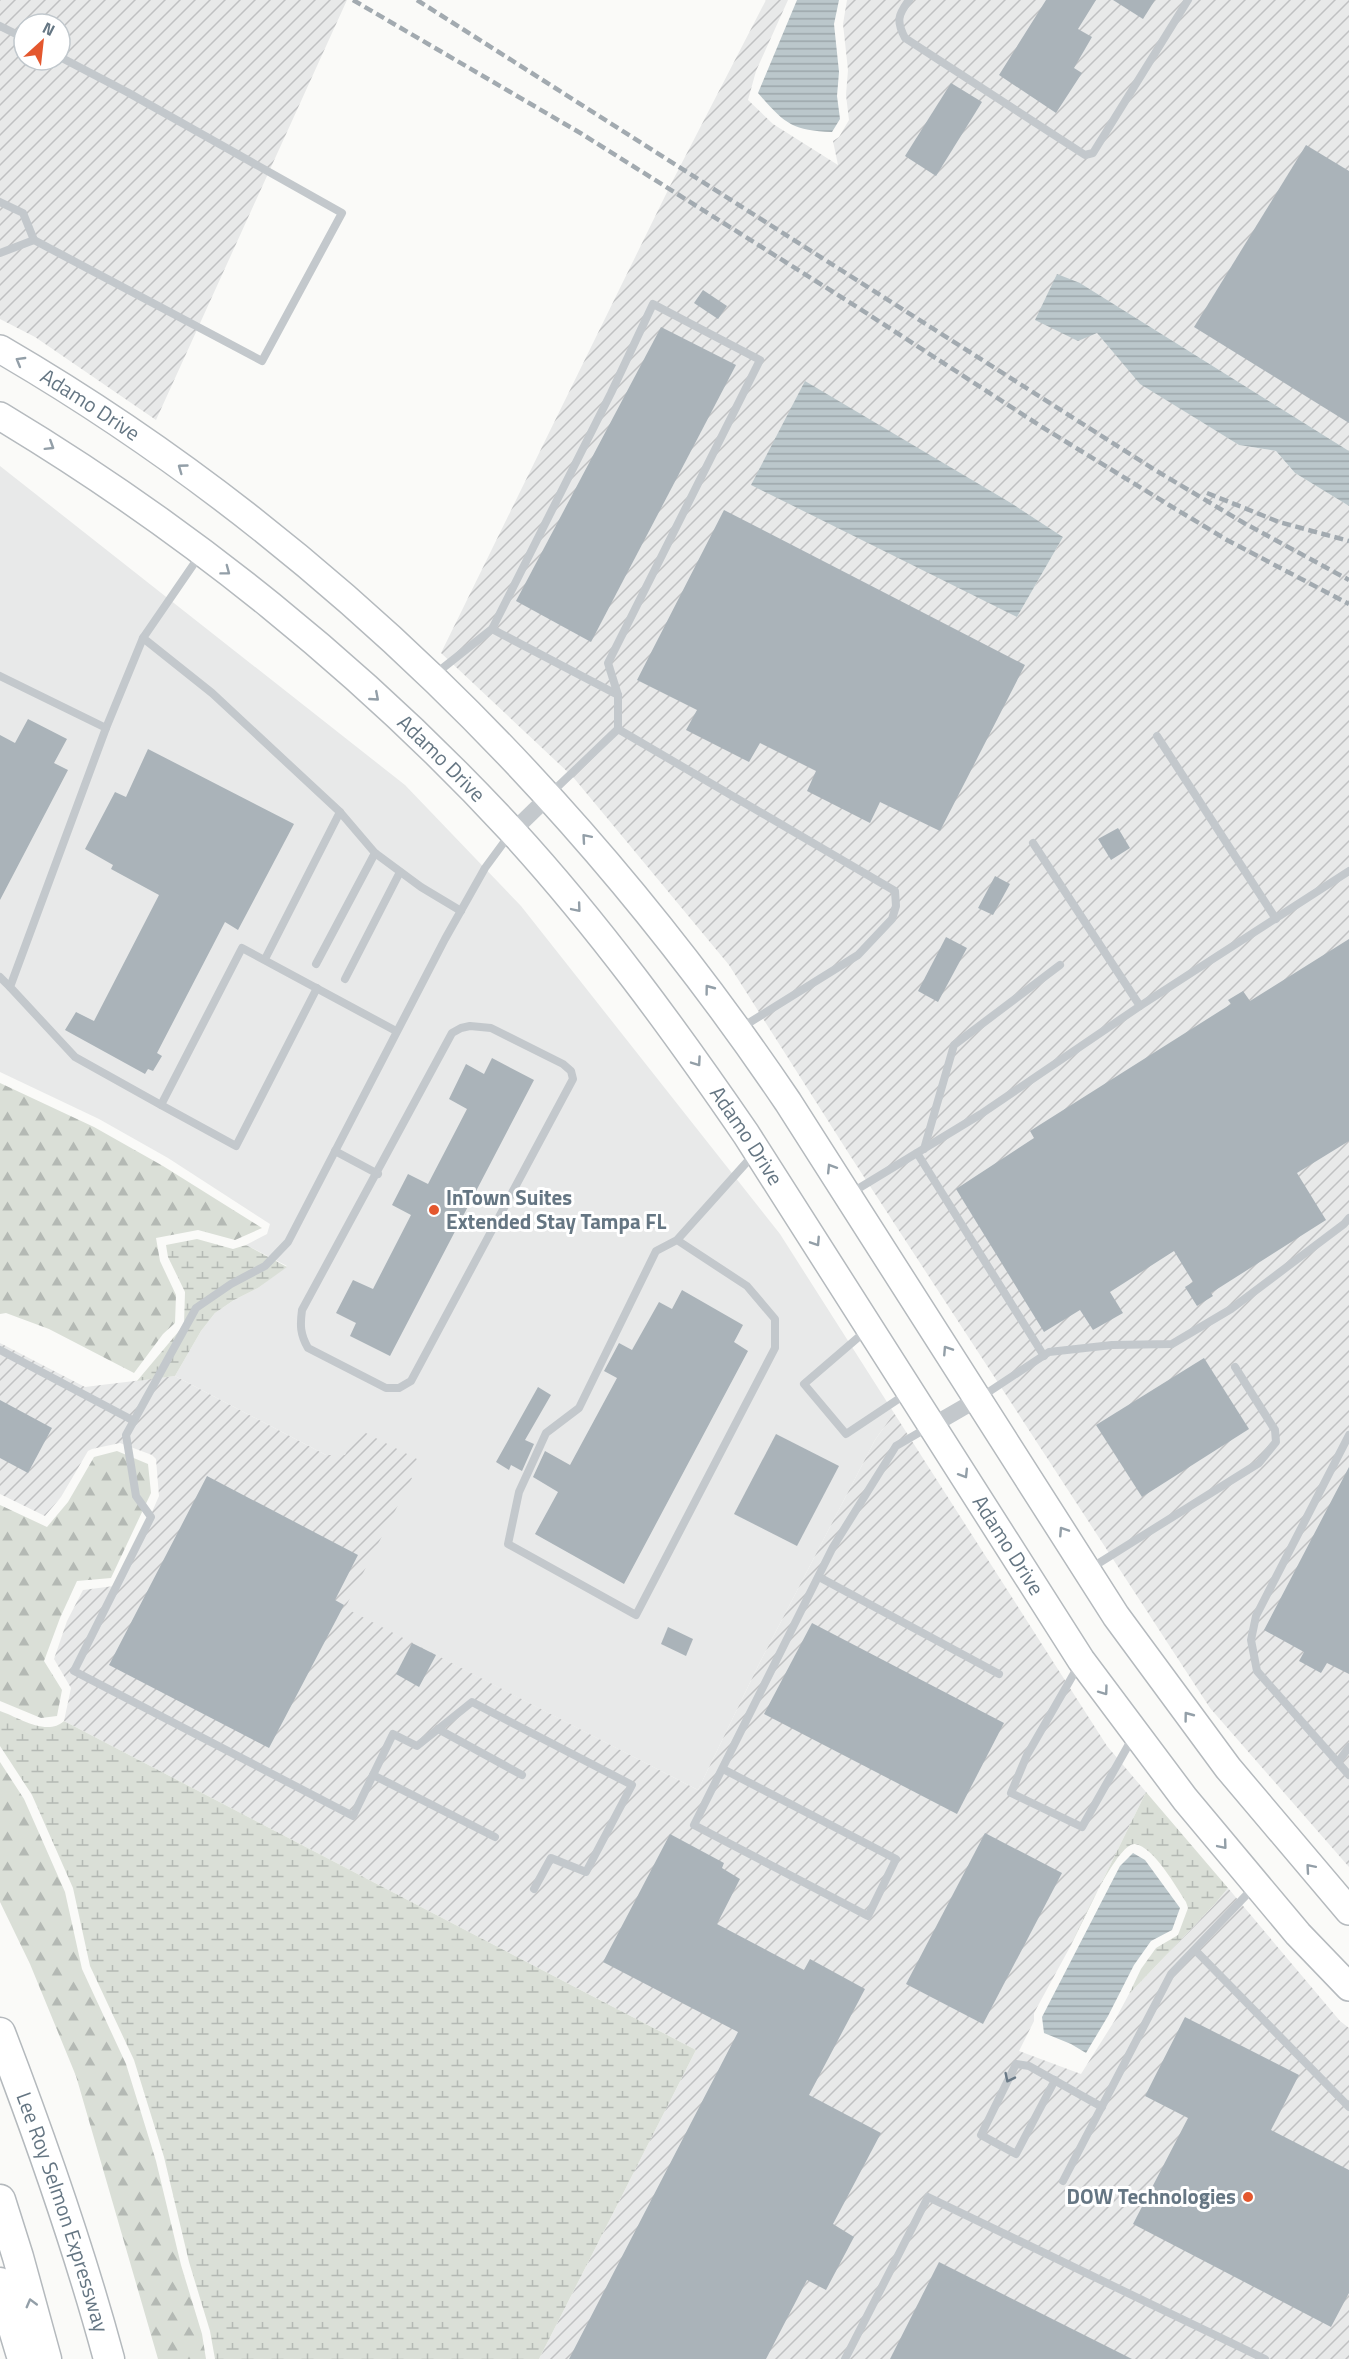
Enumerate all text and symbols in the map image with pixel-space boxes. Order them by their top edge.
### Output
north arrow [12,12,72,72]
text: N [38,15,59,42]
one-way arrow [16,357,26,368]
street label: Adamo Drive [35,360,147,448]
one-way arrow [44,439,54,451]
one-way arrow [178,465,189,476]
one-way arrow [220,563,231,574]
one-way arrow [368,690,379,701]
street label: Adamo Drive [391,707,494,809]
one-way arrow [582,834,593,845]
one-way arrow [570,901,581,912]
one-way arrow [705,985,716,996]
one-way arrow [690,1056,701,1067]
street label: Adamo Drive [702,1079,792,1191]
one-way arrow [826,1164,838,1174]
place label: InTown Suites Extended Stay Tampa FL [446,1181,666,1237]
marker: InTown Suites Extended Stay Tampa FL [427,1203,441,1217]
one-way arrow [809,1235,820,1246]
one-way arrow [943,1346,954,1357]
one-way arrow [957,1468,969,1478]
street label: Adamo Drive [965,1488,1053,1601]
one-way arrow [1058,1527,1070,1537]
one-way arrow [1096,1685,1107,1696]
one-way arrow [1184,1711,1195,1722]
one-way arrow [1216,1838,1227,1849]
one-way arrow [1306,1864,1317,1874]
one-way arrow [1005,2072,1016,2083]
street label: Lee Roy Selmon Expressway [9,2087,118,2336]
place label: DOW Technologies [1067,2180,1236,2212]
marker: DOW Technologies [1241,2190,1255,2204]
one-way arrow [25,2298,38,2308]

